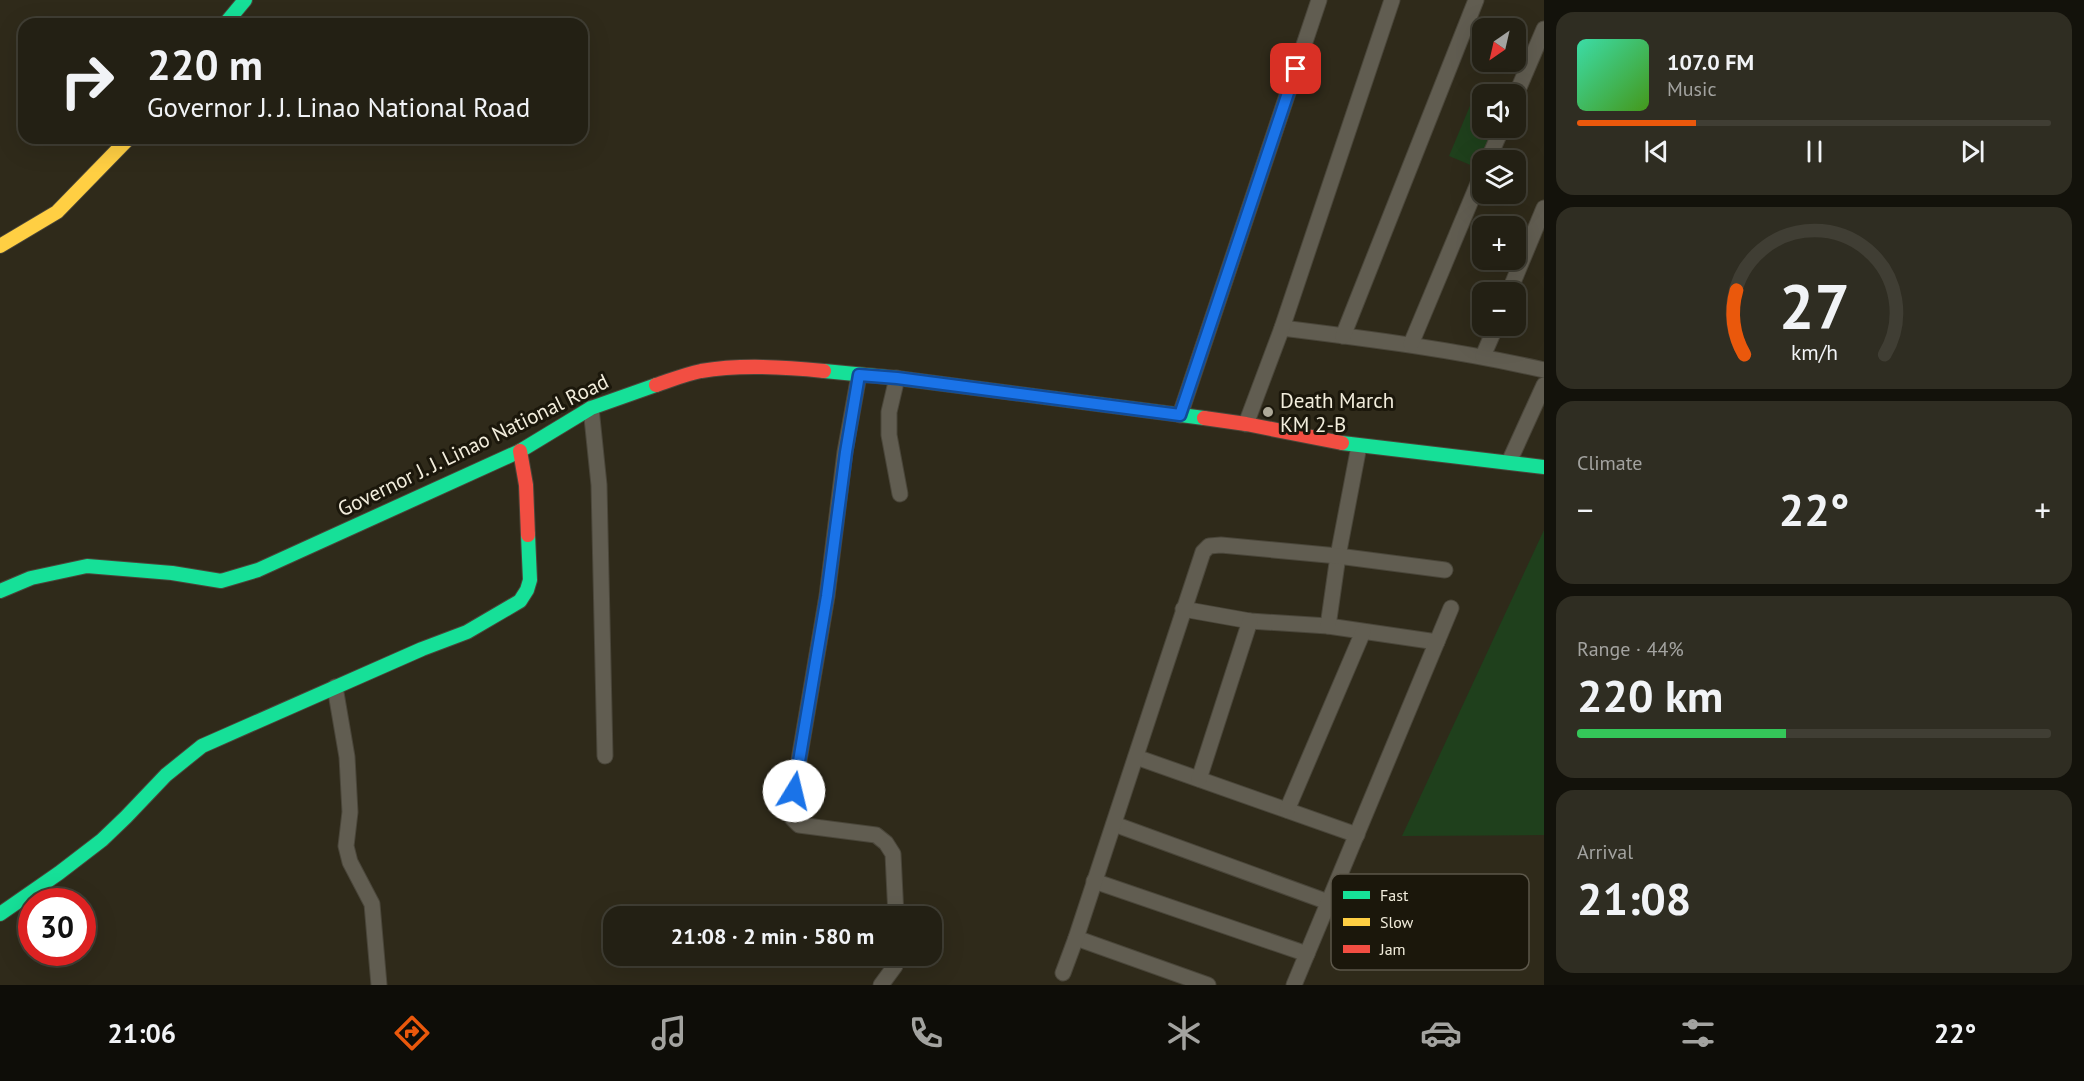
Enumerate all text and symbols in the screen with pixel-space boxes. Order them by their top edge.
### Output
north arrow [1472,18,1526,72]
map controls [1472,18,1526,336]
text: 220 m [147,37,263,92]
icon: right [48,42,126,120]
pin [1270,43,1321,94]
text: 107.0 FM [1667,48,1754,76]
icon: arrive [1279,52,1312,85]
text: Music [1667,76,1716,102]
button: sound [1472,84,1526,138]
text: Governor J. J. Linao National Road [147,90,530,124]
icon: previous [1640,135,1673,168]
icon: pause [1798,135,1831,168]
icon: next [1956,135,1989,168]
button: layers [1472,150,1526,204]
button: + [1472,216,1526,270]
text: 27 [1779,265,1849,346]
button: − [1472,282,1526,336]
text: km/h [1790,338,1837,366]
street label: Governor J. J. Linao National Road [333,368,613,522]
place label: Death March KM 2-B [1280,387,1394,438]
marker: Death March KM 2-B [1261,405,1275,419]
text: Climate [1577,450,1643,476]
text: 22° [1779,480,1849,538]
text: − [1577,488,1594,531]
text: + [2034,488,2051,531]
text: Range · 44% [1577,636,1684,662]
text: 220 km [1577,666,1723,724]
position arrow [762,759,826,823]
text: Arrival [1577,839,1633,865]
text: 21:08 [1577,869,1691,927]
legend [1331,874,1529,970]
text: Fast [1380,885,1409,905]
speed limit sign: 30 [18,888,96,966]
text: Slow [1380,912,1414,932]
text: 21:08 · 2 min · 580 m [671,922,874,950]
text: Jam [1379,939,1406,959]
icon: directions [391,1012,433,1054]
icon: music [648,1012,690,1054]
icon: phone [905,1012,947,1054]
icon: climate [1163,1012,1205,1054]
icon: car [1420,1012,1462,1054]
icon: filters [1677,1012,1719,1054]
text: 21:06 [108,1016,176,1050]
text: 22° [1934,1016,1976,1050]

